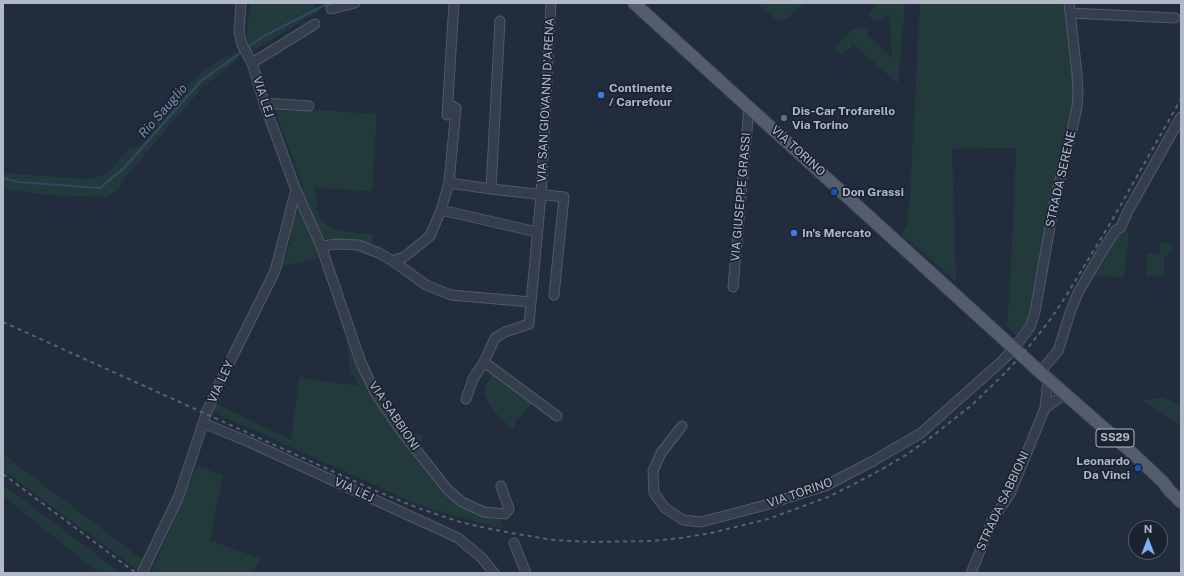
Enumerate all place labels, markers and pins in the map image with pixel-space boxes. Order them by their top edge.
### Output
place label: Continente / Carrefour [609,81,672,109]
marker: Continente / Carrefour [596,90,606,100]
place label: Dis-Car Trofarello Via Torino [792,104,895,132]
marker: Dis-Car Trofarello Via Torino [779,113,789,123]
place label: Don Grassi [842,185,904,199]
marker: Don Grassi [829,187,839,197]
place label: In's Mercato [802,226,871,240]
marker: In's Mercato [789,228,799,238]
place label: Leonardo Da Vinci [1076,454,1130,482]
marker: Leonardo Da Vinci [1133,463,1143,473]

